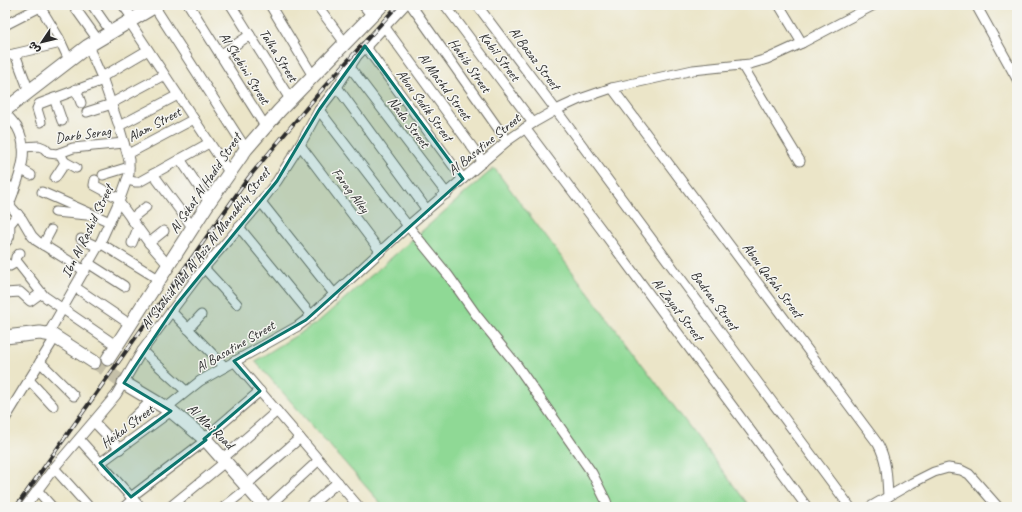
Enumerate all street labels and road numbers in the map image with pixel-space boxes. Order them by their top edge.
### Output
street label: Al Bazaz Street [505,24,565,95]
street label: Talha Street [256,26,302,86]
street label: Kabil Street [476,28,524,85]
street label: Al Shebini Street [216,29,274,109]
street label: Habib Street [445,35,495,97]
street label: Al Mashd Street [414,49,476,124]
street label: Abou Sedik Street [393,66,458,147]
street label: Nada Street [384,94,434,152]
street label: Alam Street [125,103,185,145]
street label: Al Basatine Street [445,109,525,179]
street label: Darb Serag [54,122,113,147]
street label: Al Sekat Al Hadid Street [166,128,246,236]
street label: Al Shahid Abd Al Aziz Al Manakhly Street [137,162,275,332]
street label: Farag Alley [328,164,374,217]
street label: Ibn Al Rashid Street [58,180,118,280]
street label: Abou Qafah Street [739,239,808,323]
street label: Badran Street [687,267,743,335]
street label: Al Zayat Street [648,274,708,346]
street label: Al Basatine Street [193,316,279,376]
street label: Heikal Street [97,400,158,452]
street label: Al Mai Road [184,400,239,455]

